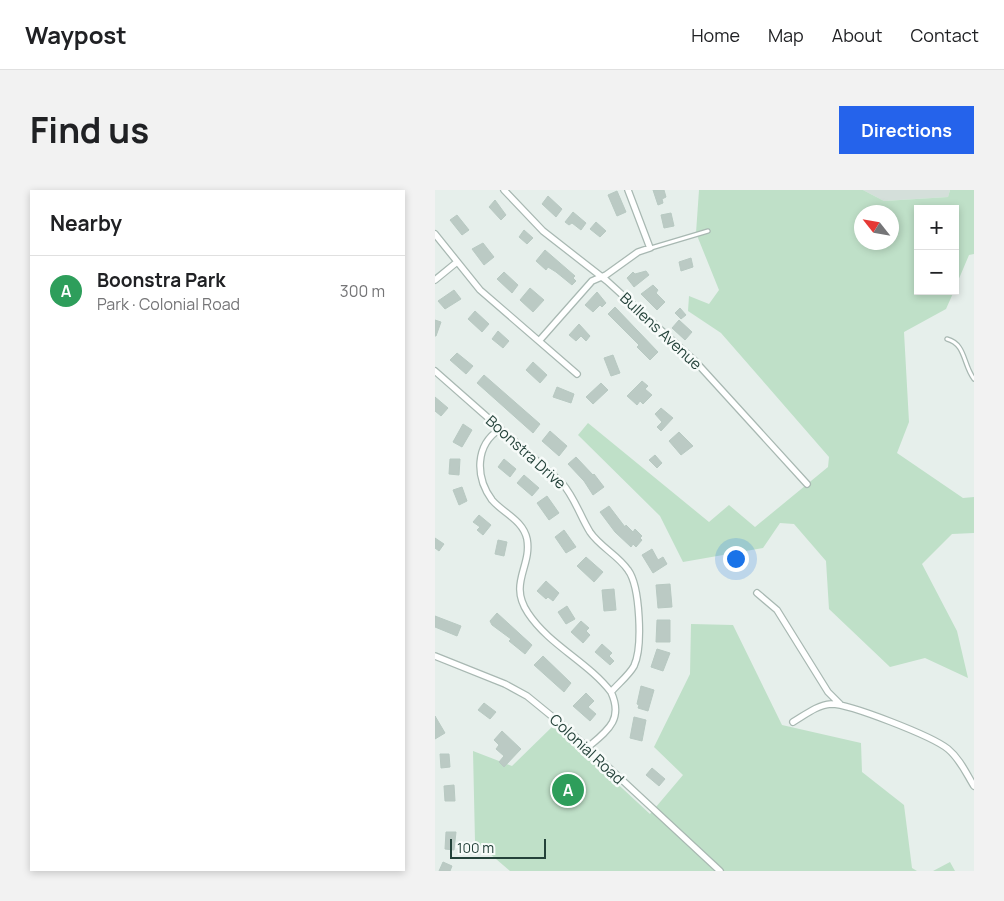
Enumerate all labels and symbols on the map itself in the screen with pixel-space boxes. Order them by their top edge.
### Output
north arrow [854,205,899,250]
street label: Bullens Avenue [616,288,707,375]
street label: Boonstra Drive [481,410,571,494]
your location [723,546,749,572]
street label: Colonial Road [545,709,629,789]
pin: A [552,771,584,809]
scale bar [450,836,546,859]

